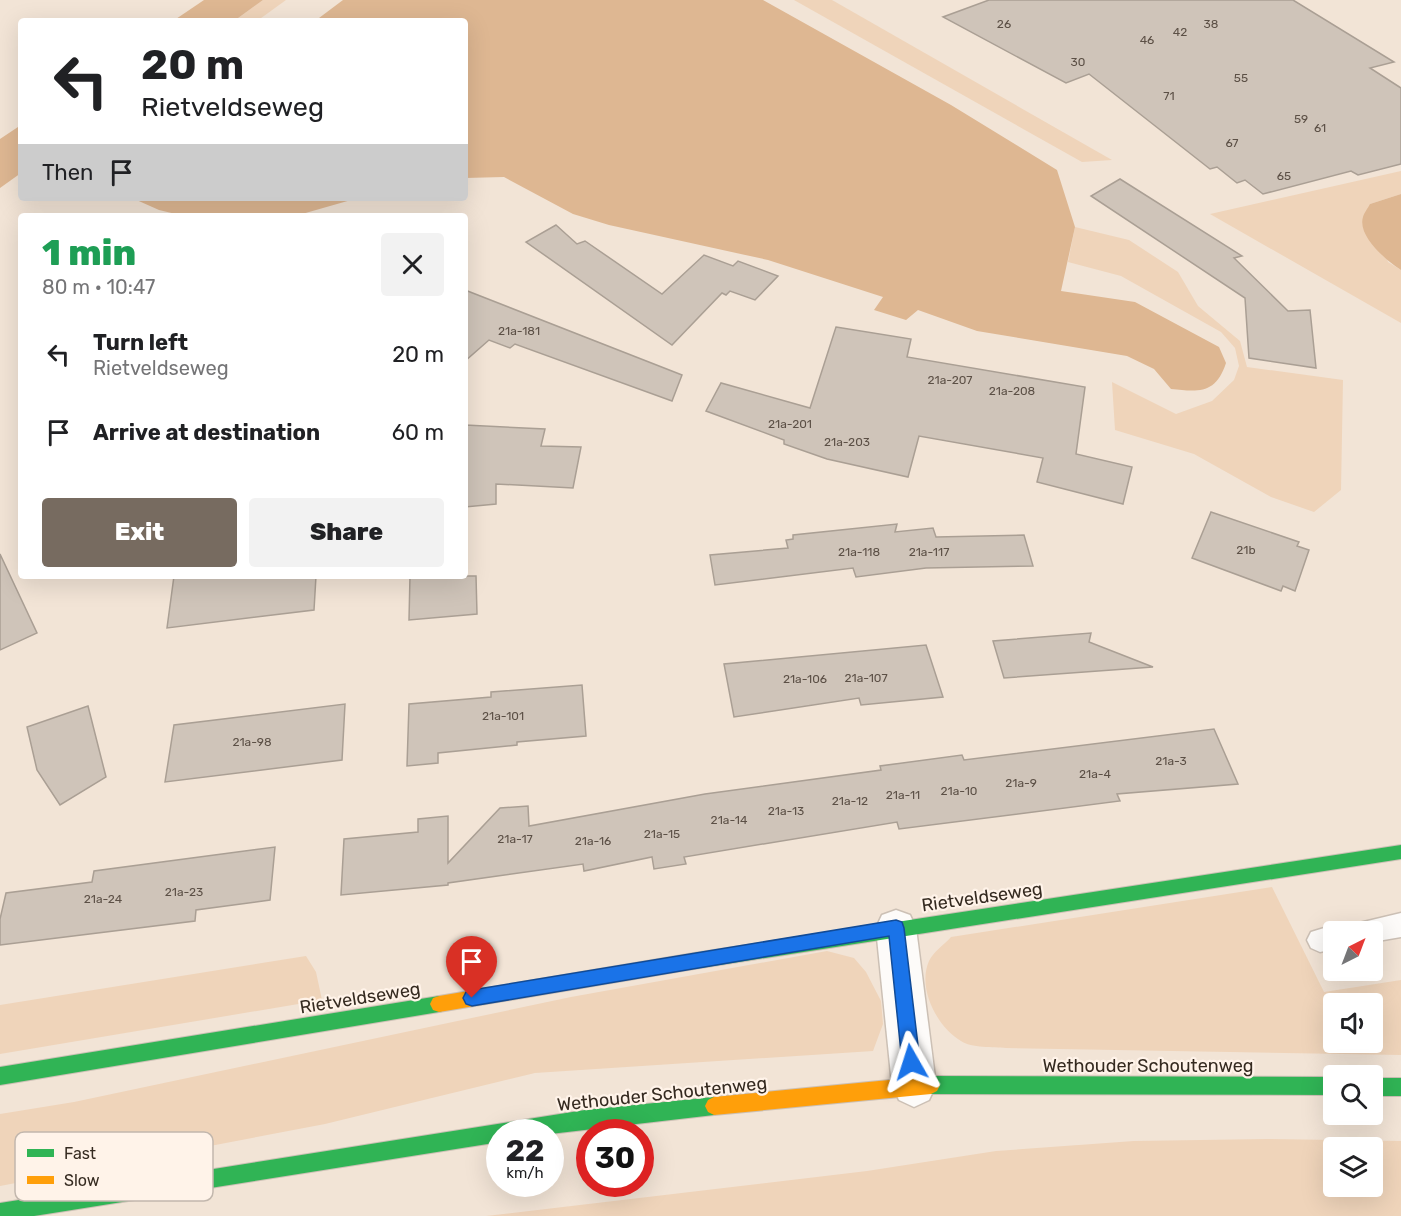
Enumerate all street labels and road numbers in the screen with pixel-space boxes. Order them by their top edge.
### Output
street label: Rietveldseweg [920,878,1044,916]
street label: Rietveldseweg [298,978,422,1018]
street label: Wethouder Schoutenweg [1042,1055,1254,1077]
street label: Wethouder Schoutenweg [556,1072,768,1116]

